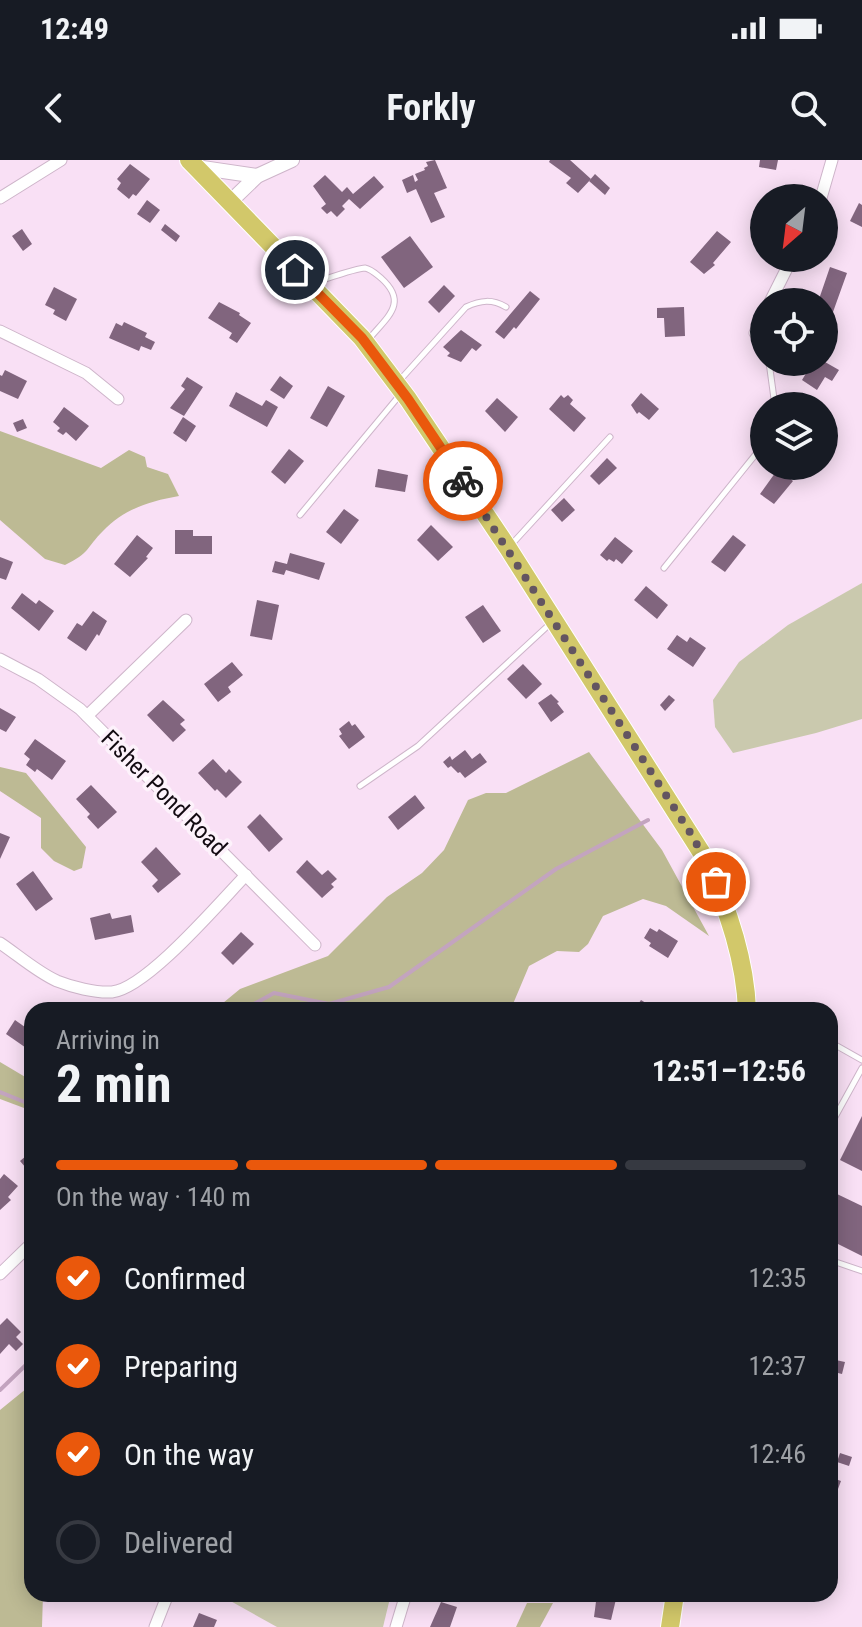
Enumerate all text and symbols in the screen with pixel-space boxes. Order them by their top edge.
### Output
text: 12:49 [40,11,109,46]
icon: back [32,86,76,130]
icon: search [786,86,830,130]
text: Forkly [387,87,475,129]
north arrow [750,184,838,272]
map controls [750,184,838,480]
pin [261,236,329,304]
icon: home [273,248,317,292]
button: locate [750,288,838,376]
button: layers [750,392,838,480]
courier [423,441,503,521]
icon: bike [441,459,485,503]
street label: Fisher Pond Road [95,724,233,862]
pin [682,848,750,916]
icon: bag [694,860,738,904]
text: Arriving in [56,1025,160,1055]
text: 12:51–12:56 [652,1053,806,1088]
text: 2 min [56,1054,172,1115]
text: On the way · 140 m [56,1182,251,1212]
icon: check [56,1256,100,1300]
text: Confirmed [124,1261,246,1296]
text: 12:35 [749,1263,806,1293]
icon: check [56,1344,100,1388]
text: Preparing [124,1349,238,1384]
text: 12:37 [749,1351,806,1381]
icon: check [56,1432,100,1476]
text: On the way [124,1437,254,1472]
text: 12:46 [749,1439,806,1469]
text: Delivered [124,1525,233,1560]

